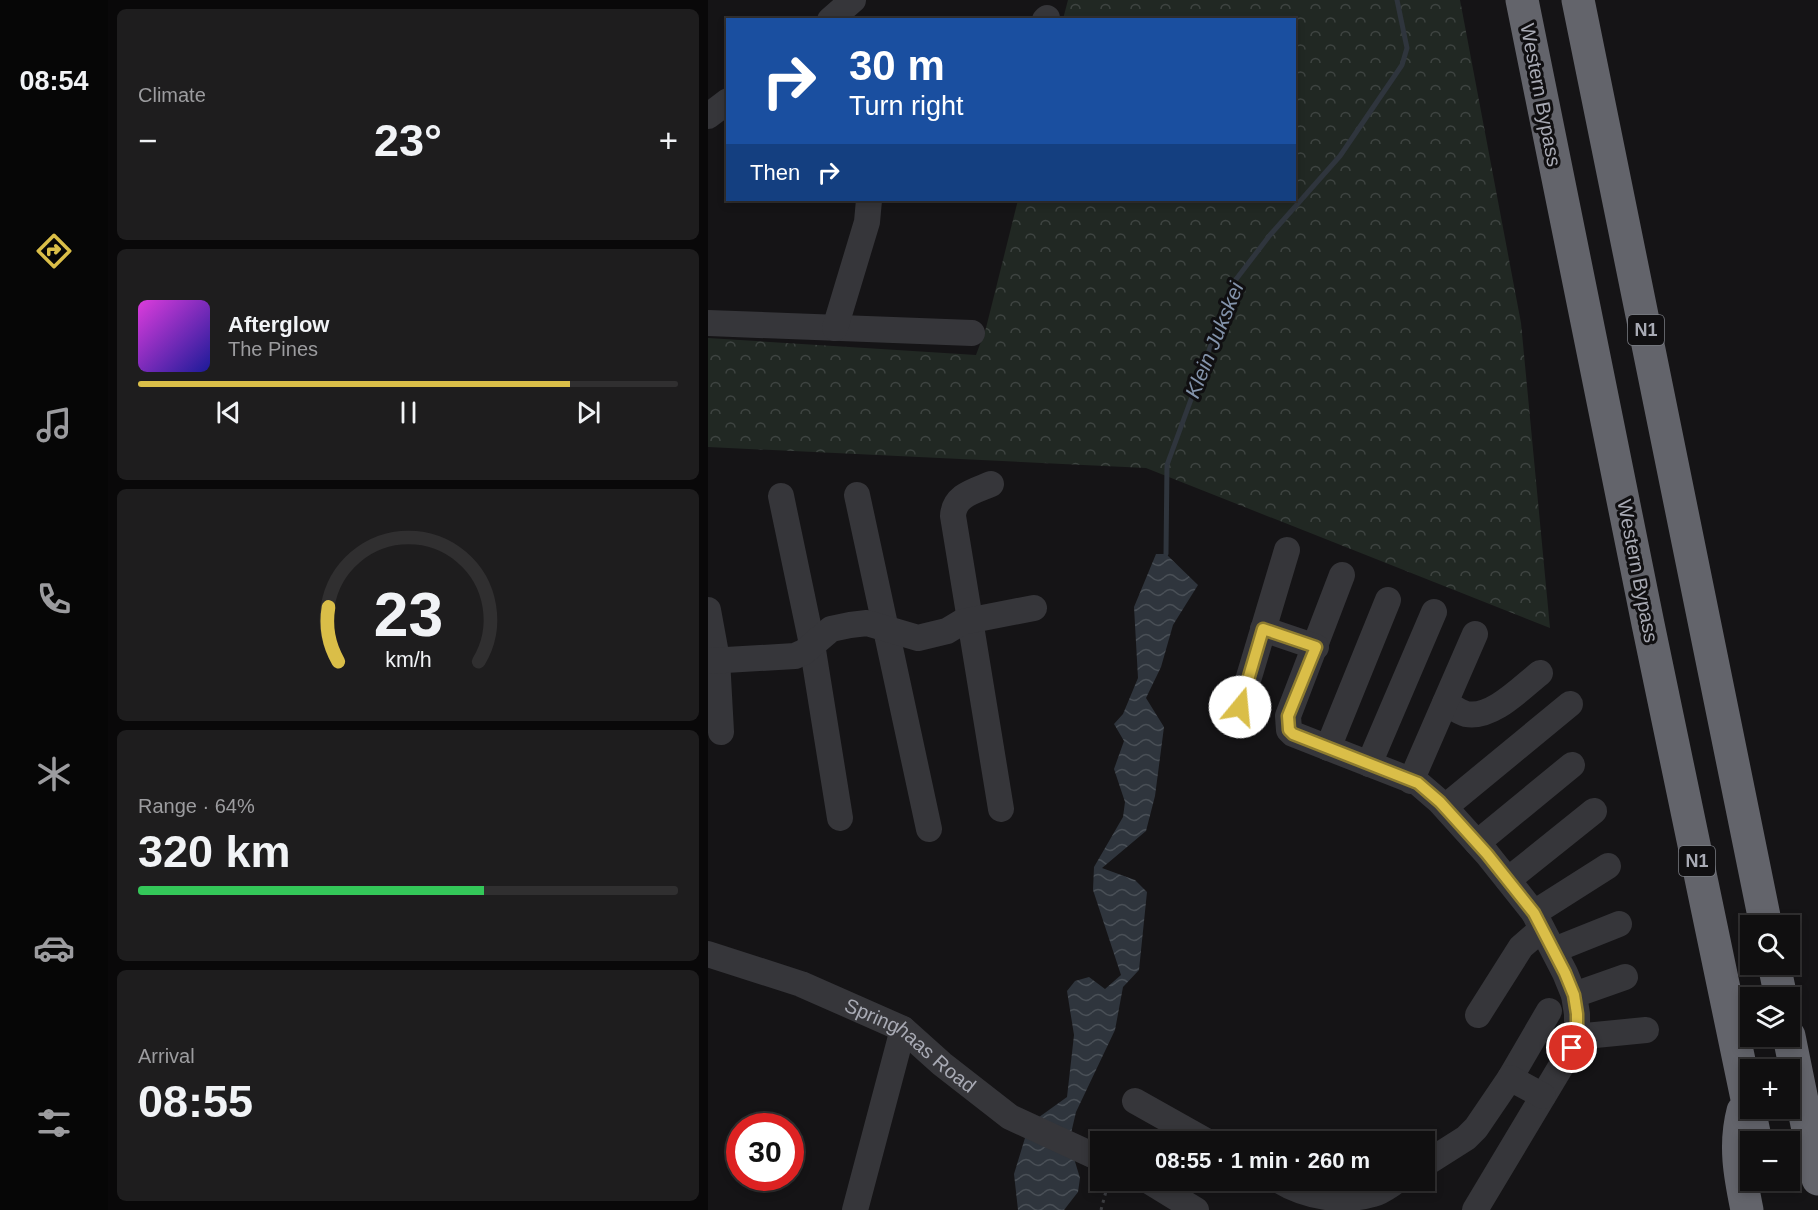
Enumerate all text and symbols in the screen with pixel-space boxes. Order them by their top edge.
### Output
street label: Western Bypass [1516,22,1566,168]
icon: right [750,42,828,120]
text: 30 m [849,42,945,89]
text: 08:54 [19,66,89,96]
text: Climate [138,84,206,106]
text: Turn right [849,91,964,121]
text: 23° [374,115,442,166]
text: − [138,122,157,159]
text: + [659,122,678,159]
icon: right [812,156,845,189]
text: Then [750,160,800,185]
icon: directions [33,230,75,272]
water label: Klein Jukskei [1180,278,1248,401]
text: Afterglow [228,312,329,337]
road number: N1 [1628,315,1664,345]
text: The Pines [228,338,318,360]
icon: previous [212,396,245,429]
icon: pause [392,396,425,429]
icon: next [572,396,605,429]
icon: music [33,404,75,446]
street label: Western Bypass [1613,498,1663,644]
icon: phone [33,578,75,620]
text: 23 [373,580,443,649]
text: km/h [385,648,431,672]
position arrow [1208,675,1272,739]
icon: climate [33,753,75,795]
text: Range · 64% [138,795,255,817]
text: 320 km [138,826,291,877]
road number: N1 [1679,846,1715,876]
map controls [1740,915,1800,1191]
button: search [1740,915,1800,975]
icon: car [33,927,75,969]
button: layers [1740,987,1800,1047]
street label: Springhaas Road [841,994,980,1097]
pin [1546,1022,1597,1073]
icon: arrive [1555,1031,1588,1064]
text: Arrival [138,1045,195,1067]
button: + [1740,1059,1800,1119]
text: 08:55 [138,1076,253,1127]
icon: filters [33,1102,75,1144]
speed limit sign: 30 [726,1113,804,1191]
button: − [1740,1131,1800,1191]
text: 08:55 · 1 min · 260 m [1155,1148,1370,1173]

